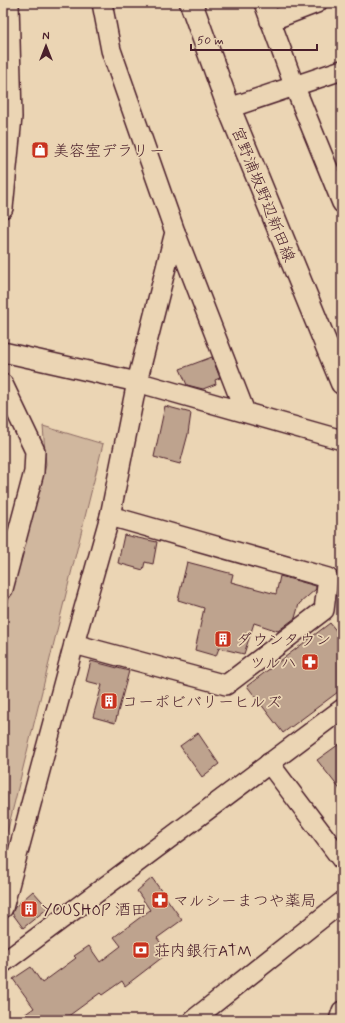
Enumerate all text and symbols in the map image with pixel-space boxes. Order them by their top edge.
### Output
north arrow [26,26,66,66]
scale bar [191,26,317,52]
text: N [42,30,50,44]
text: 50 m [197,33,224,49]
street label: 宮野浦坂野辺新田線 [226,124,299,265]
shop icon: 美容室デラリー [30,140,50,160]
place label: 美容室デラリー [53,141,165,162]
building icon: ダウンタウン [213,629,233,649]
place label: ダウンタウン [236,630,331,651]
pharmacy icon: ツルハ [300,652,320,672]
place label: ツルハ [250,653,297,674]
building icon: コーポビバリーヒルズ [99,691,119,711]
place label: コーポビバリーヒルズ [122,692,282,713]
pharmacy icon: マルシーまつや薬局 [150,890,170,910]
place label: マルシーまつや薬局 [173,891,317,912]
building icon: YOUSHOP 酒田 [19,899,39,919]
place label: YOUSHOP 酒田 [42,900,147,921]
bank icon: 荘内銀行ATM [131,940,151,960]
place label: 荘内銀行ATM [154,941,252,962]

